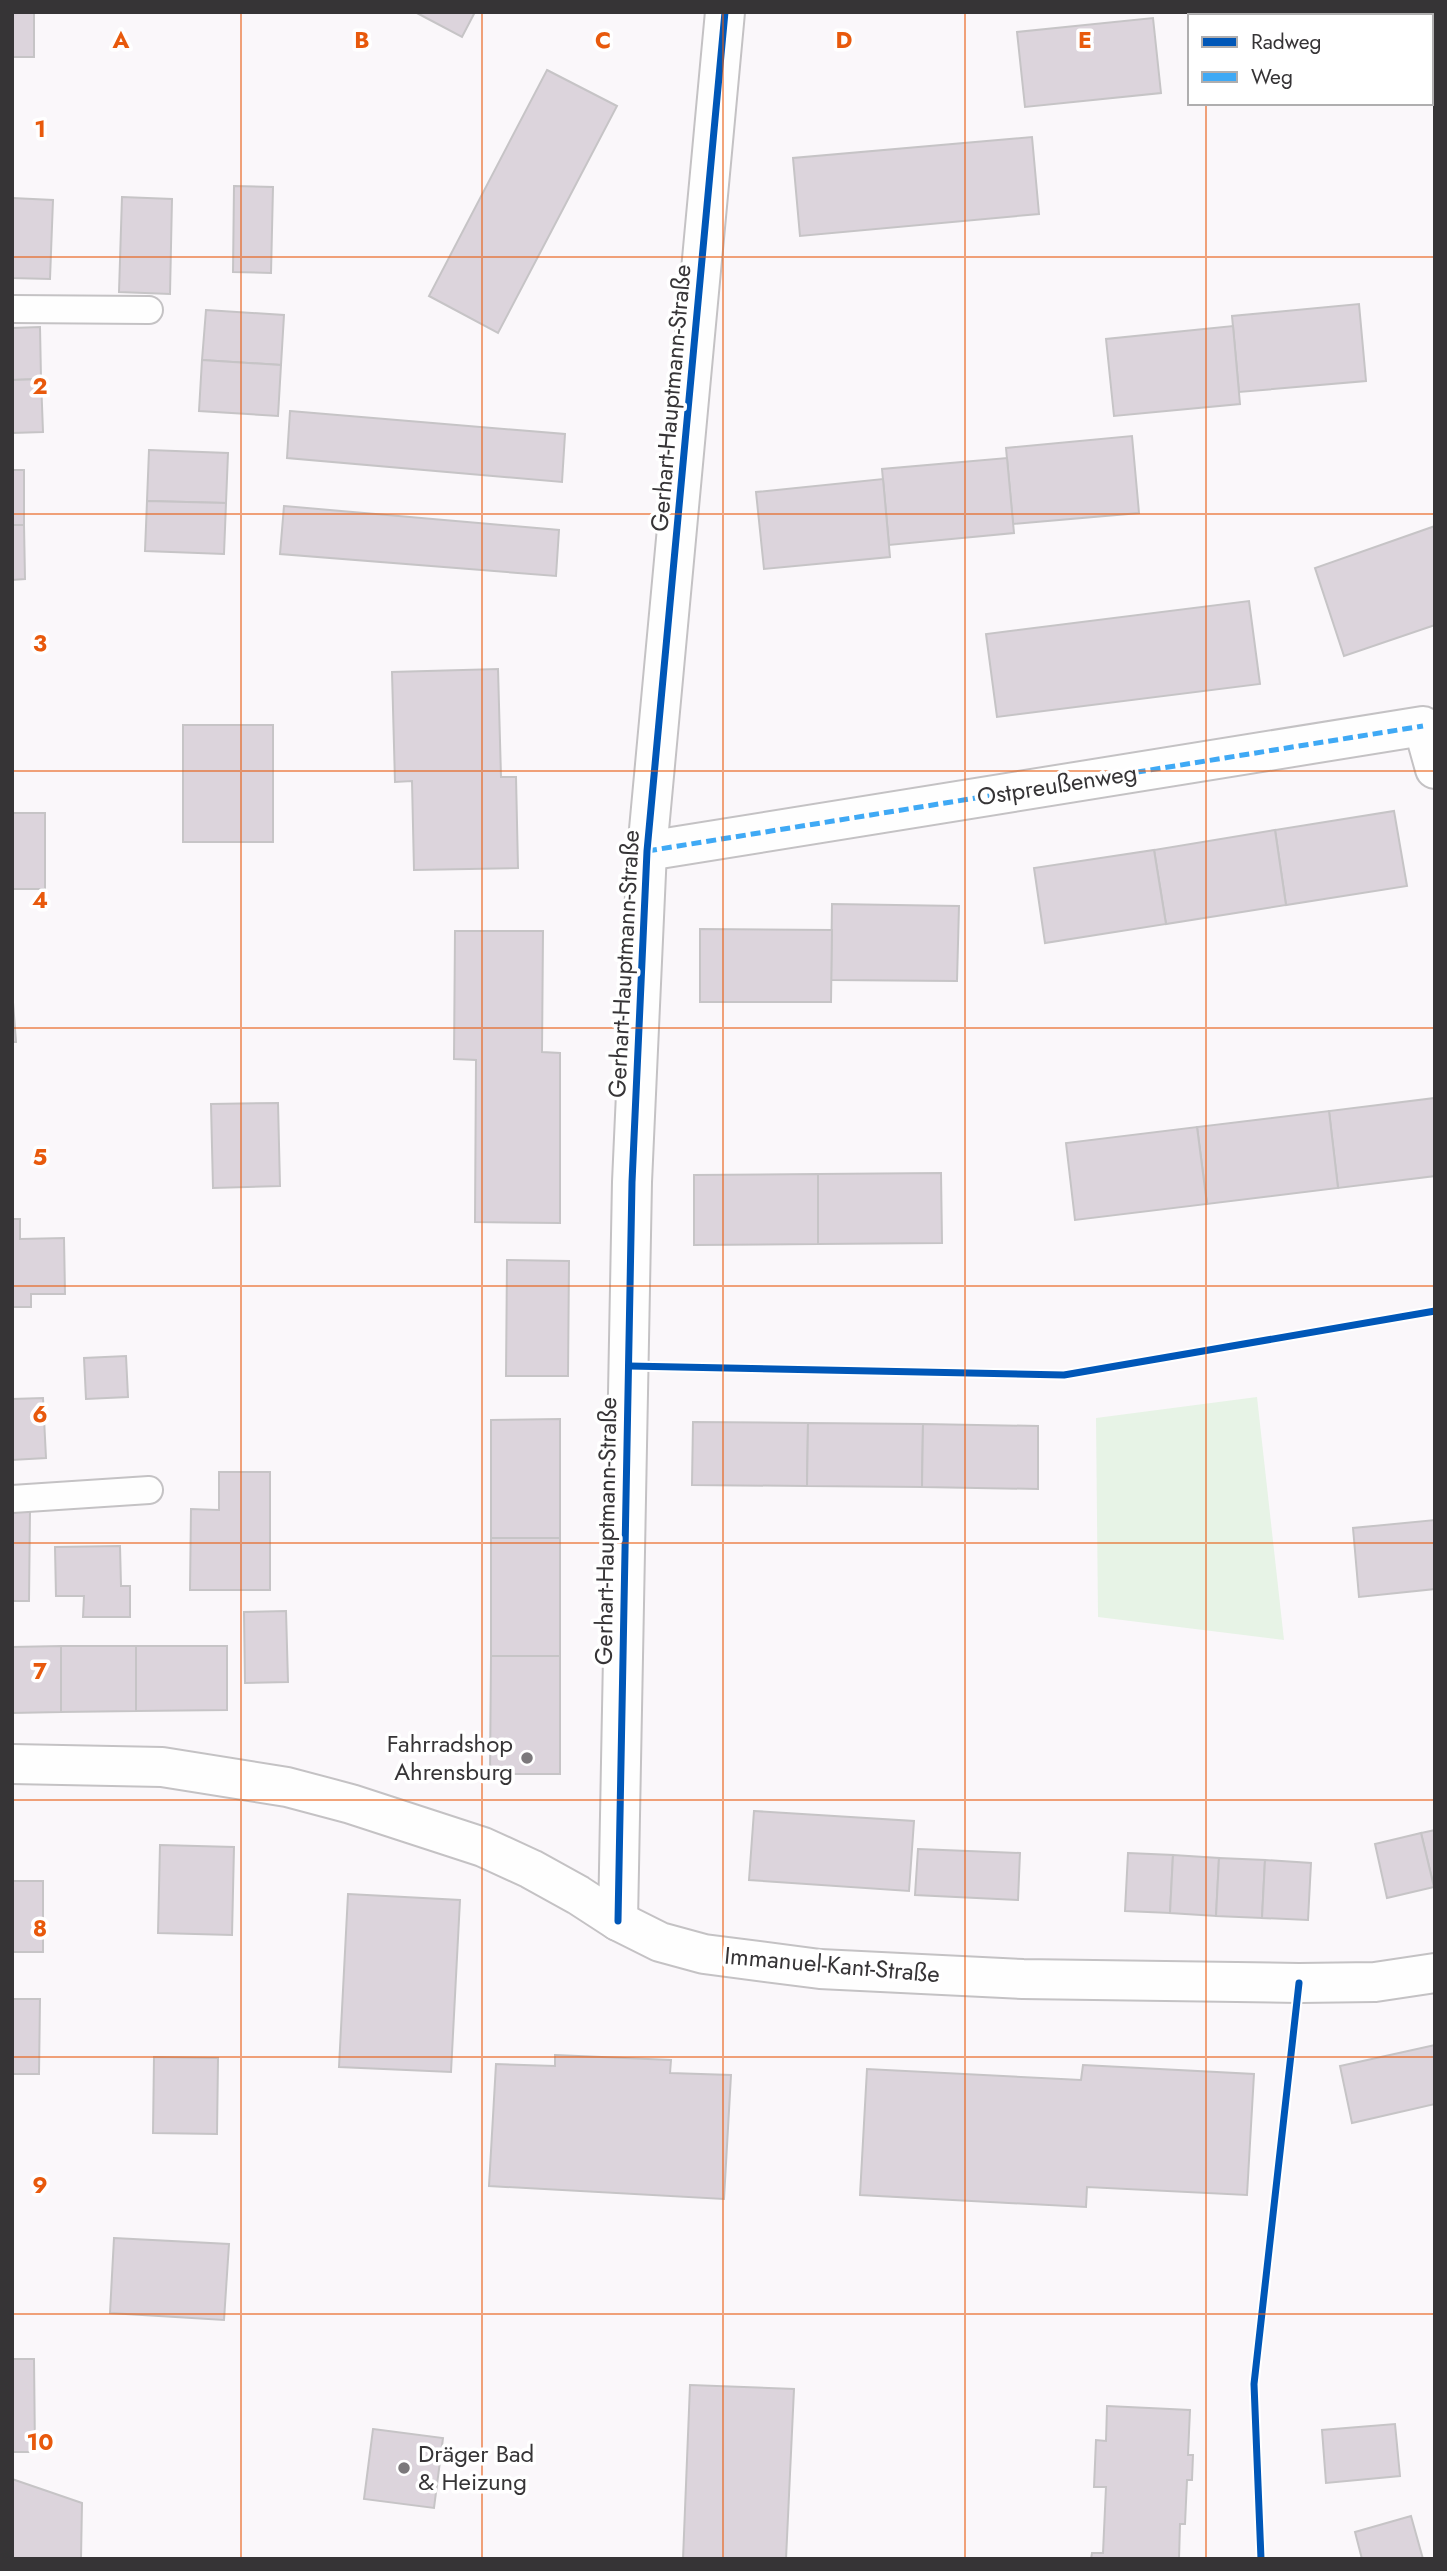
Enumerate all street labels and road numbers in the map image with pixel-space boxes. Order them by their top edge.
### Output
street label: Gerhart-Hauptmann-Straße [641,263,700,533]
street label: Ostpreußenweg [975,755,1139,814]
street label: Gerhart-Hauptmann-Straße [599,829,648,1099]
street label: Gerhart-Hauptmann-Straße [586,1397,625,1665]
street label: Immanuel-Kant-Straße [723,1938,941,1991]

